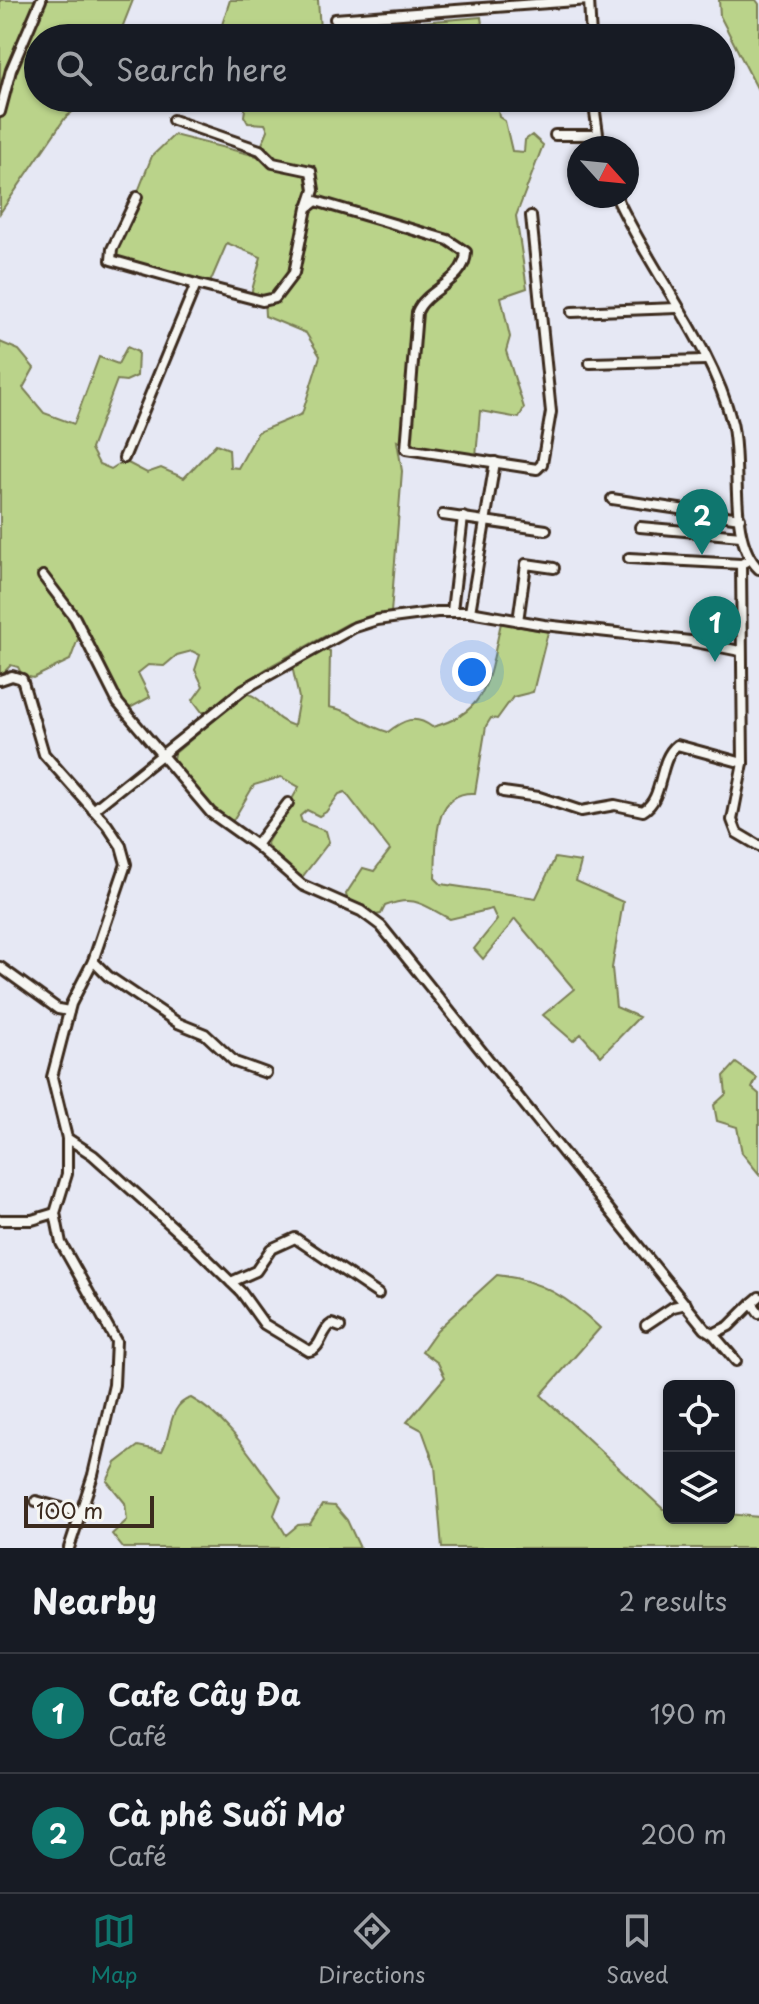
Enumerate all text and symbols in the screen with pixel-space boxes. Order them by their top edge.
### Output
search box [24,24,735,112]
icon: search [52,46,96,90]
text: Search here [116,46,288,91]
north arrow [567,136,639,208]
pin: 2 [676,489,728,555]
pin: 1 [689,596,741,662]
your location [452,652,492,692]
map controls [663,1380,735,1524]
button: locate [663,1380,735,1452]
button: layers [663,1452,735,1524]
scale bar [24,1492,154,1528]
text: 100 m [36,1493,103,1526]
text: Nearby [32,1574,157,1626]
text: 2 results [619,1581,727,1620]
text: Cafe Cây Đa [108,1671,301,1716]
text: 1 [52,1694,64,1733]
text: 190 m [650,1694,727,1733]
text: Café [108,1716,167,1755]
text: Cà phê Suối Mơ [108,1791,343,1836]
text: 2 [49,1814,67,1853]
text: 200 m [640,1814,727,1853]
text: Café [108,1836,167,1875]
tab: Map [90,1909,137,1990]
tab: Directions [318,1909,425,1990]
tab: Saved [606,1909,669,1990]

